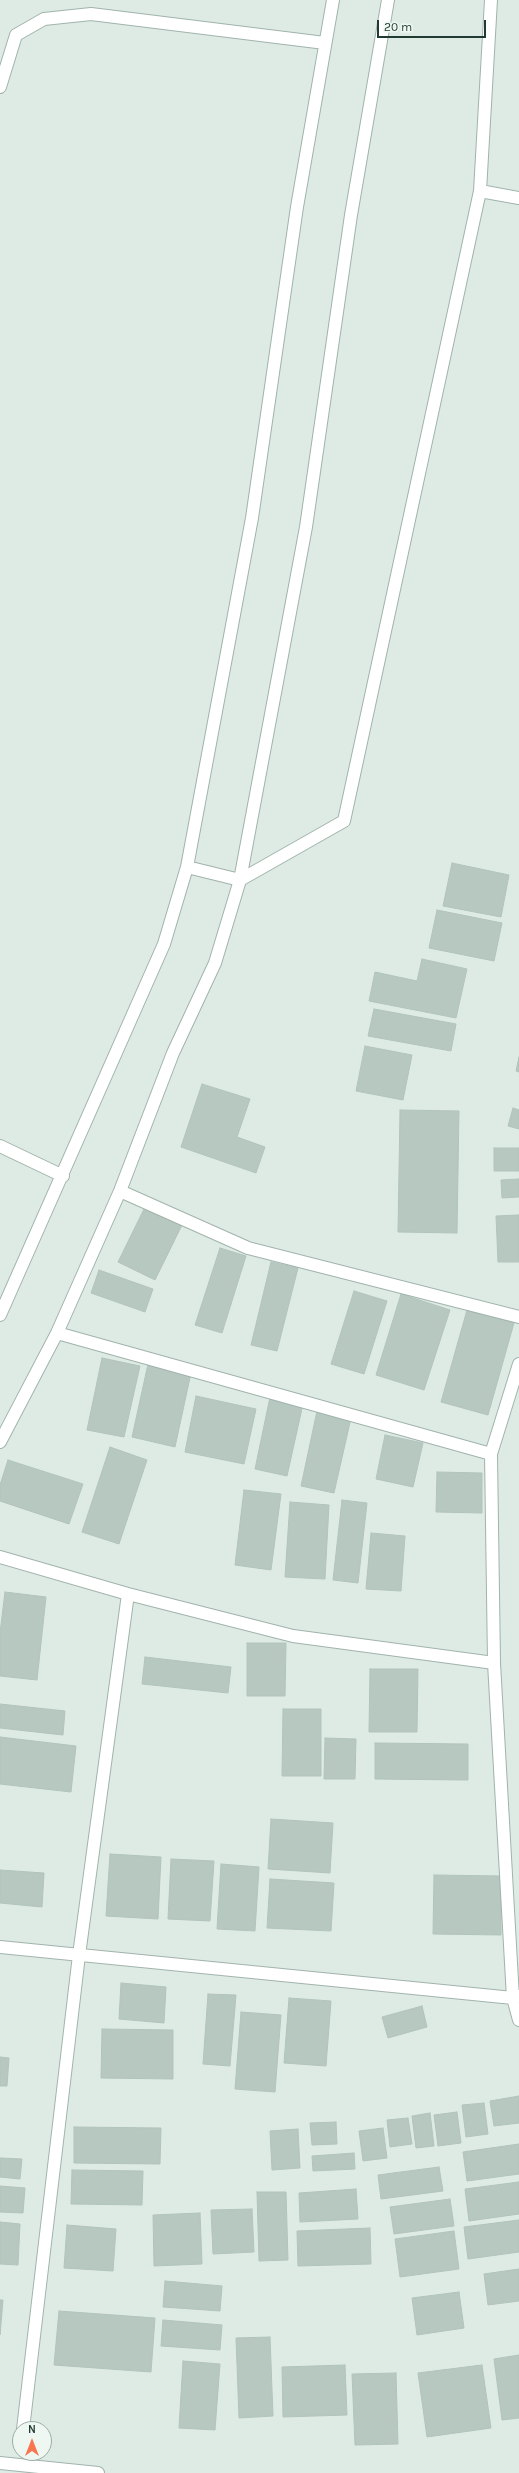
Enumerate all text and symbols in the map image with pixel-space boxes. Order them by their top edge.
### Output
scale bar [379,12,488,38]
text: 20 m [384,20,412,34]
north arrow [12,2421,52,2461]
text: N [28,2423,36,2436]

